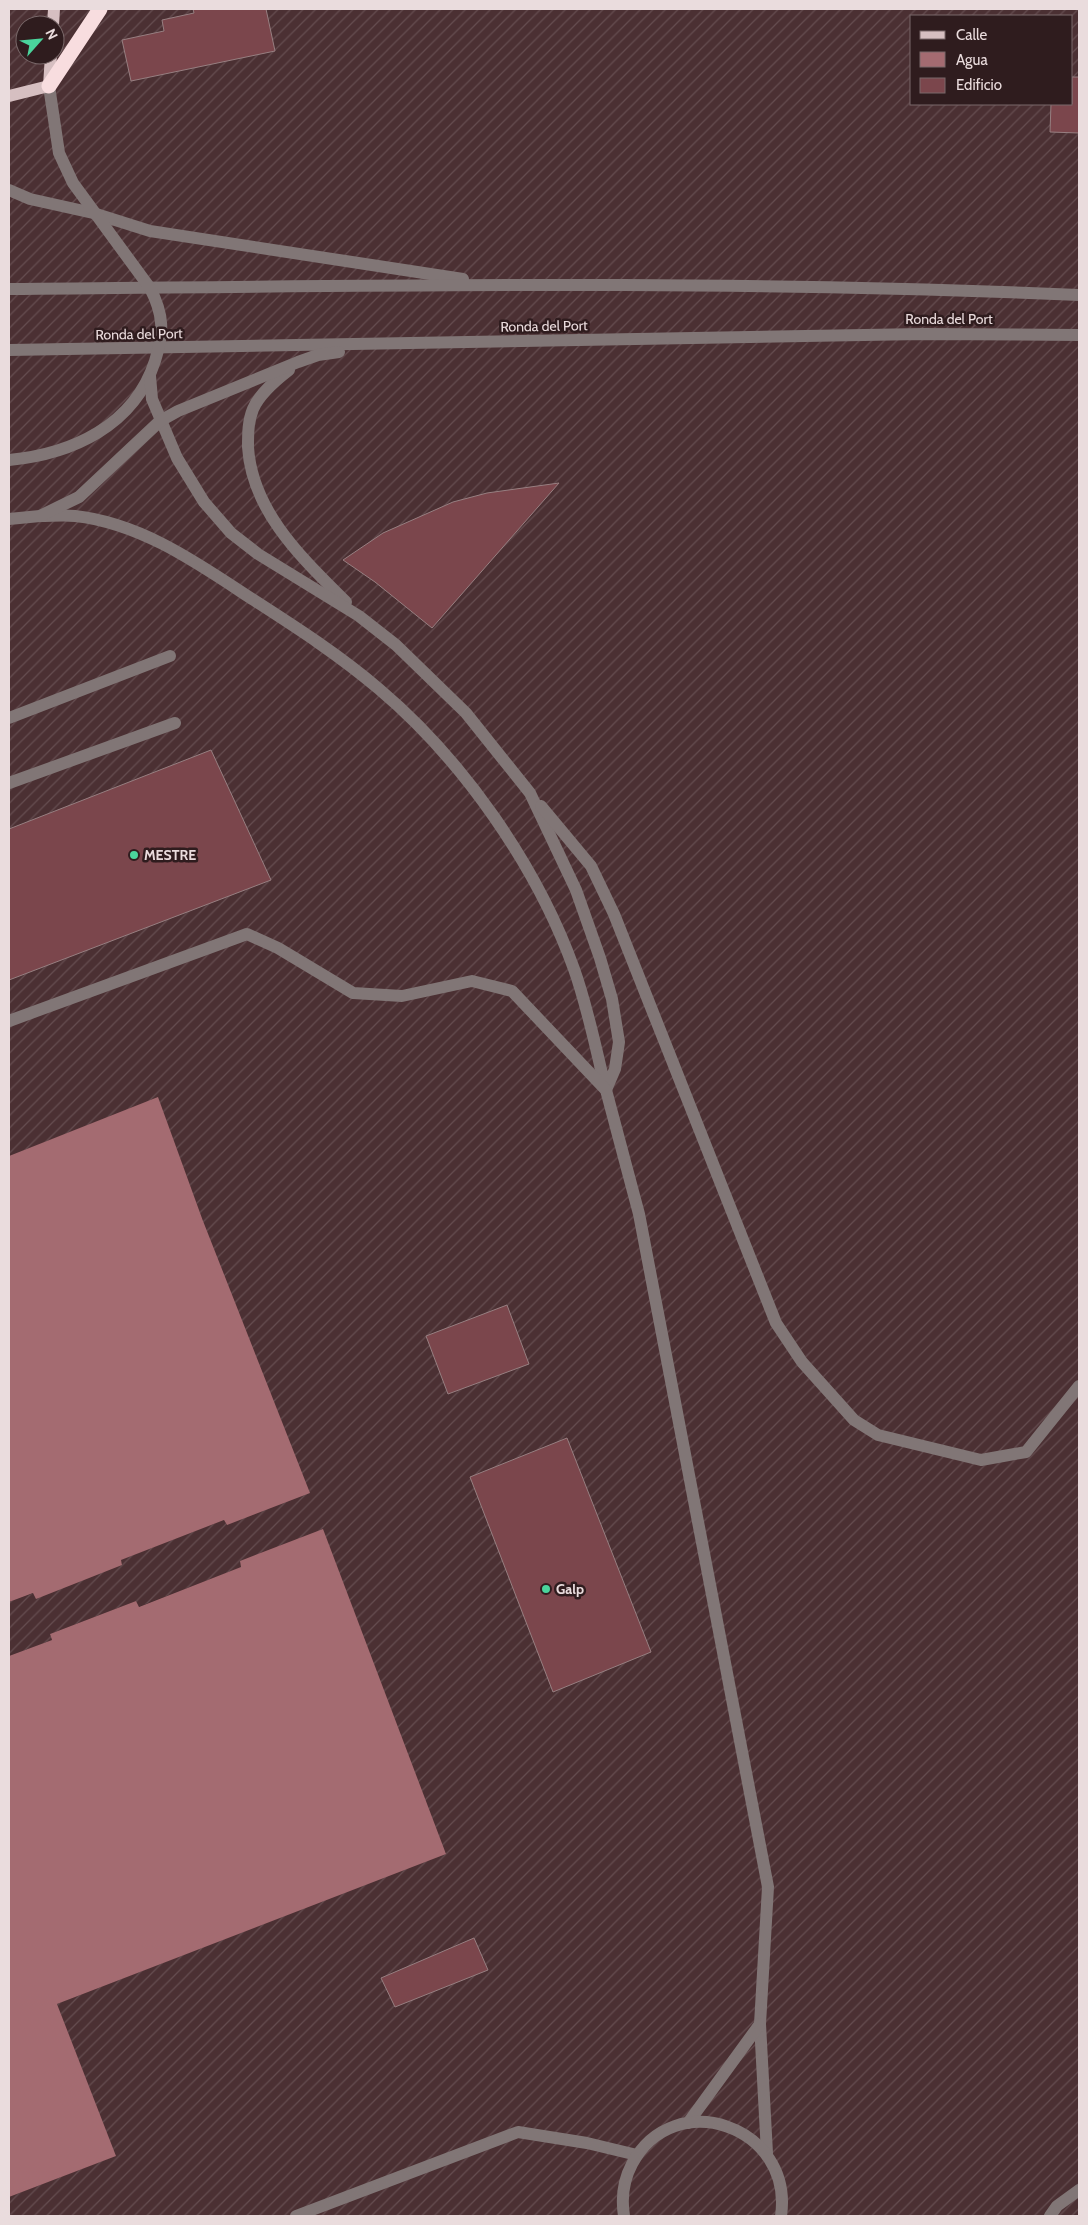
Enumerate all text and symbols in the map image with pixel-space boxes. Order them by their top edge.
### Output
north arrow [15,15,65,65]
legend [910,15,1073,105]
text: N [41,26,62,43]
text: Calle [956,26,987,44]
text: Agua [956,51,988,69]
text: Edificio [956,76,1002,94]
street label: Ronda del Port [905,310,993,328]
street label: Ronda del Port [500,316,588,336]
street label: Ronda del Port [95,324,183,344]
place label: MESTRE [144,846,196,864]
marker: MESTRE [128,849,140,861]
place label: Galp [556,1580,584,1598]
marker: Galp [540,1583,552,1595]

